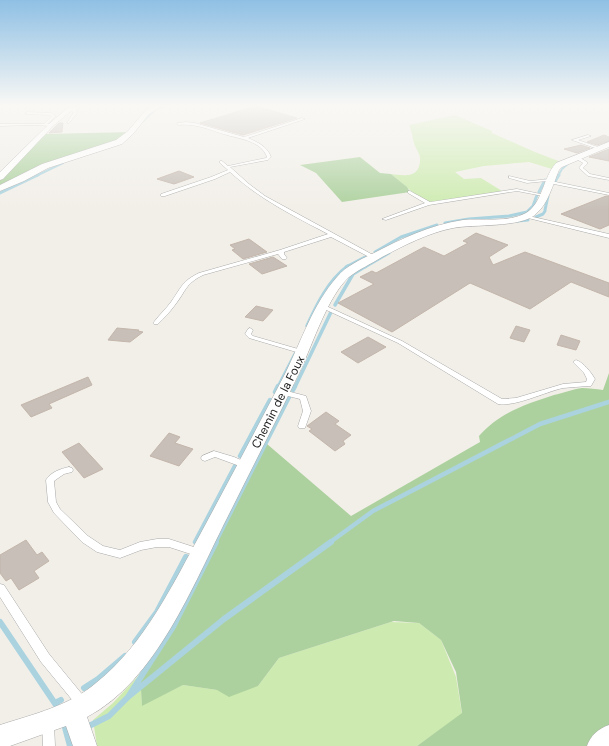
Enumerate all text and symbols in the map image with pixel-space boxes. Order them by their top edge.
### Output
street label: Chemin de la Foux [248,353,308,451]

